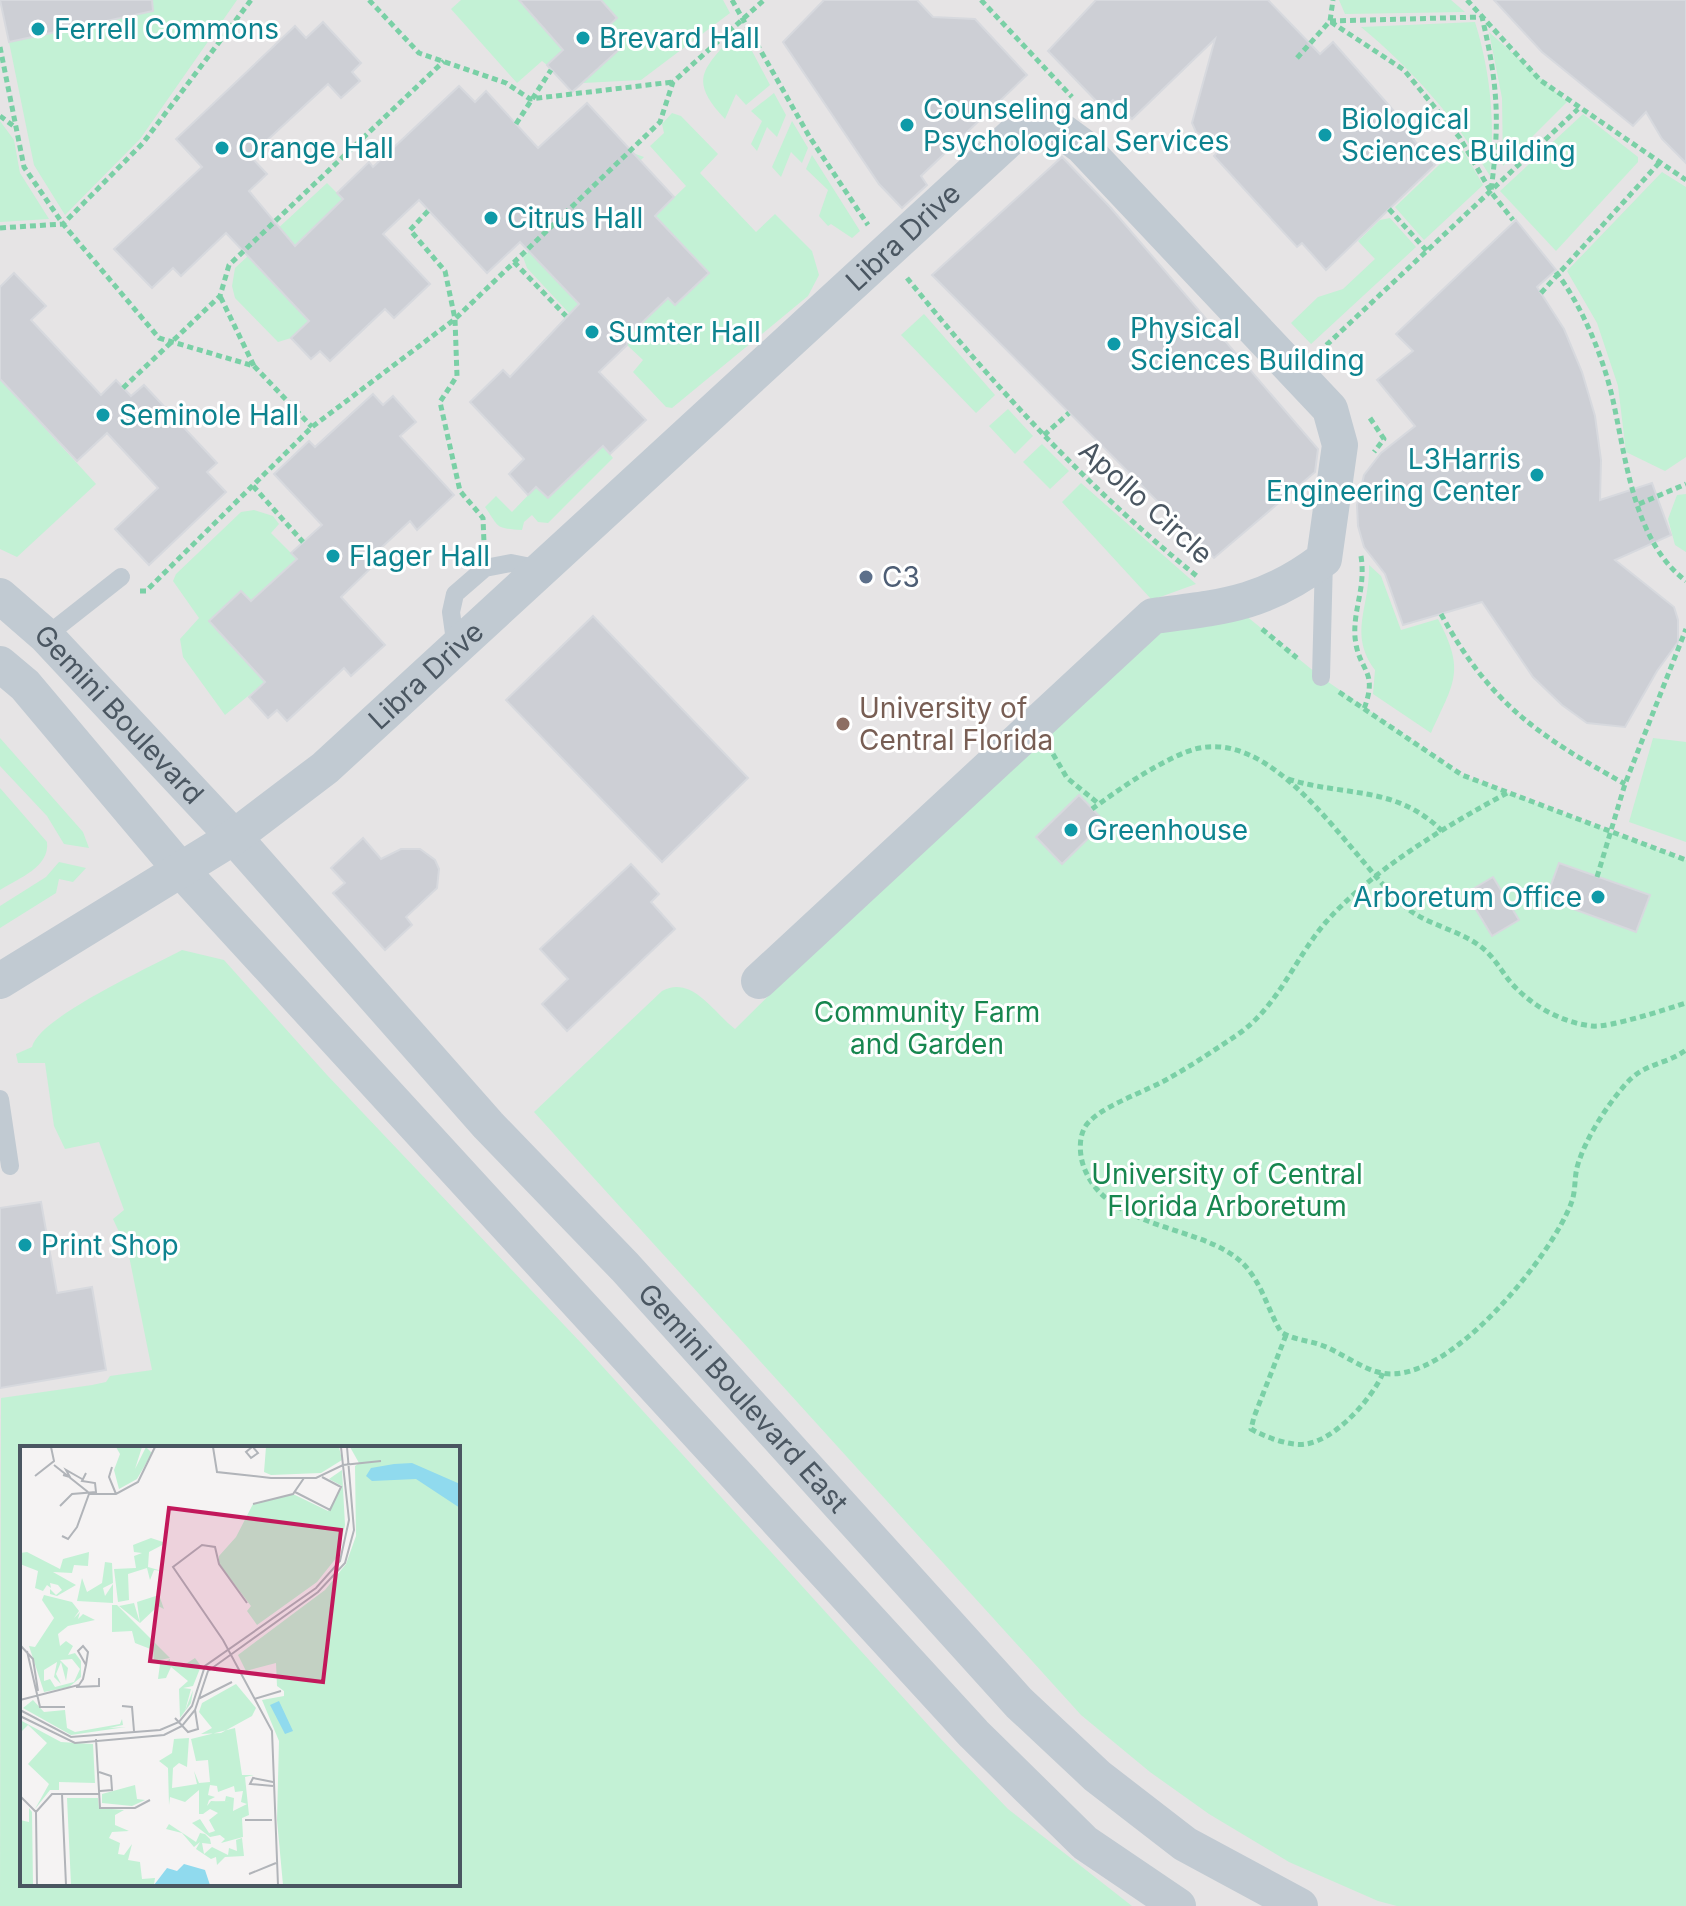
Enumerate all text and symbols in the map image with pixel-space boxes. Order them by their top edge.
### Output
place label: Ferrell Commons [54,12,279,46]
marker: Ferrell Commons [29,20,47,38]
place label: Brevard Hall [599,21,760,55]
marker: Brevard Hall [574,29,592,47]
place label: Counseling and Psychological Services [923,92,1229,158]
place label: Biological Sciences Building [1341,102,1576,168]
marker: Counseling and Psychological Services [898,116,916,134]
marker: Biological Sciences Building [1316,126,1334,144]
place label: Orange Hall [238,131,394,165]
marker: Orange Hall [213,139,231,157]
street label: Libra Drive [839,176,967,298]
place label: Citrus Hall [507,201,643,235]
marker: Citrus Hall [482,209,500,227]
place label: Physical Sciences Building [1130,311,1365,377]
place label: Sumter Hall [608,315,761,349]
marker: Sumter Hall [583,323,601,341]
marker: Physical Sciences Building [1105,335,1123,353]
place label: Seminole Hall [119,398,299,432]
marker: Seminole Hall [94,406,112,424]
street label: Apollo Circle [1072,433,1220,571]
place label: L3Harris Engineering Center [1266,442,1521,508]
marker: L3Harris Engineering Center [1528,466,1546,484]
place label: Flager Hall [349,539,490,573]
marker: Flager Hall [324,547,342,565]
place label: C3 [882,560,920,594]
marker: C3 [857,568,875,586]
street label: Libra Drive [362,614,490,736]
street label: Gemini Boulevard [27,618,211,811]
place label: University of Central Florida [859,691,1053,757]
marker: University of Central Florida [834,715,852,733]
place label: Greenhouse [1087,813,1248,847]
marker: Greenhouse [1062,821,1080,839]
place label: Arboretum Office [1353,880,1582,914]
marker: Arboretum Office [1589,888,1607,906]
park label: Community Farm and Garden [814,995,1040,1061]
park label: University of Central Florida Arboretum [1091,1157,1363,1223]
place label: Print Shop [41,1228,179,1262]
marker: Print Shop [16,1236,34,1254]
street label: Gemini Boulevard East [631,1276,856,1520]
inset map [20,1446,460,1886]

